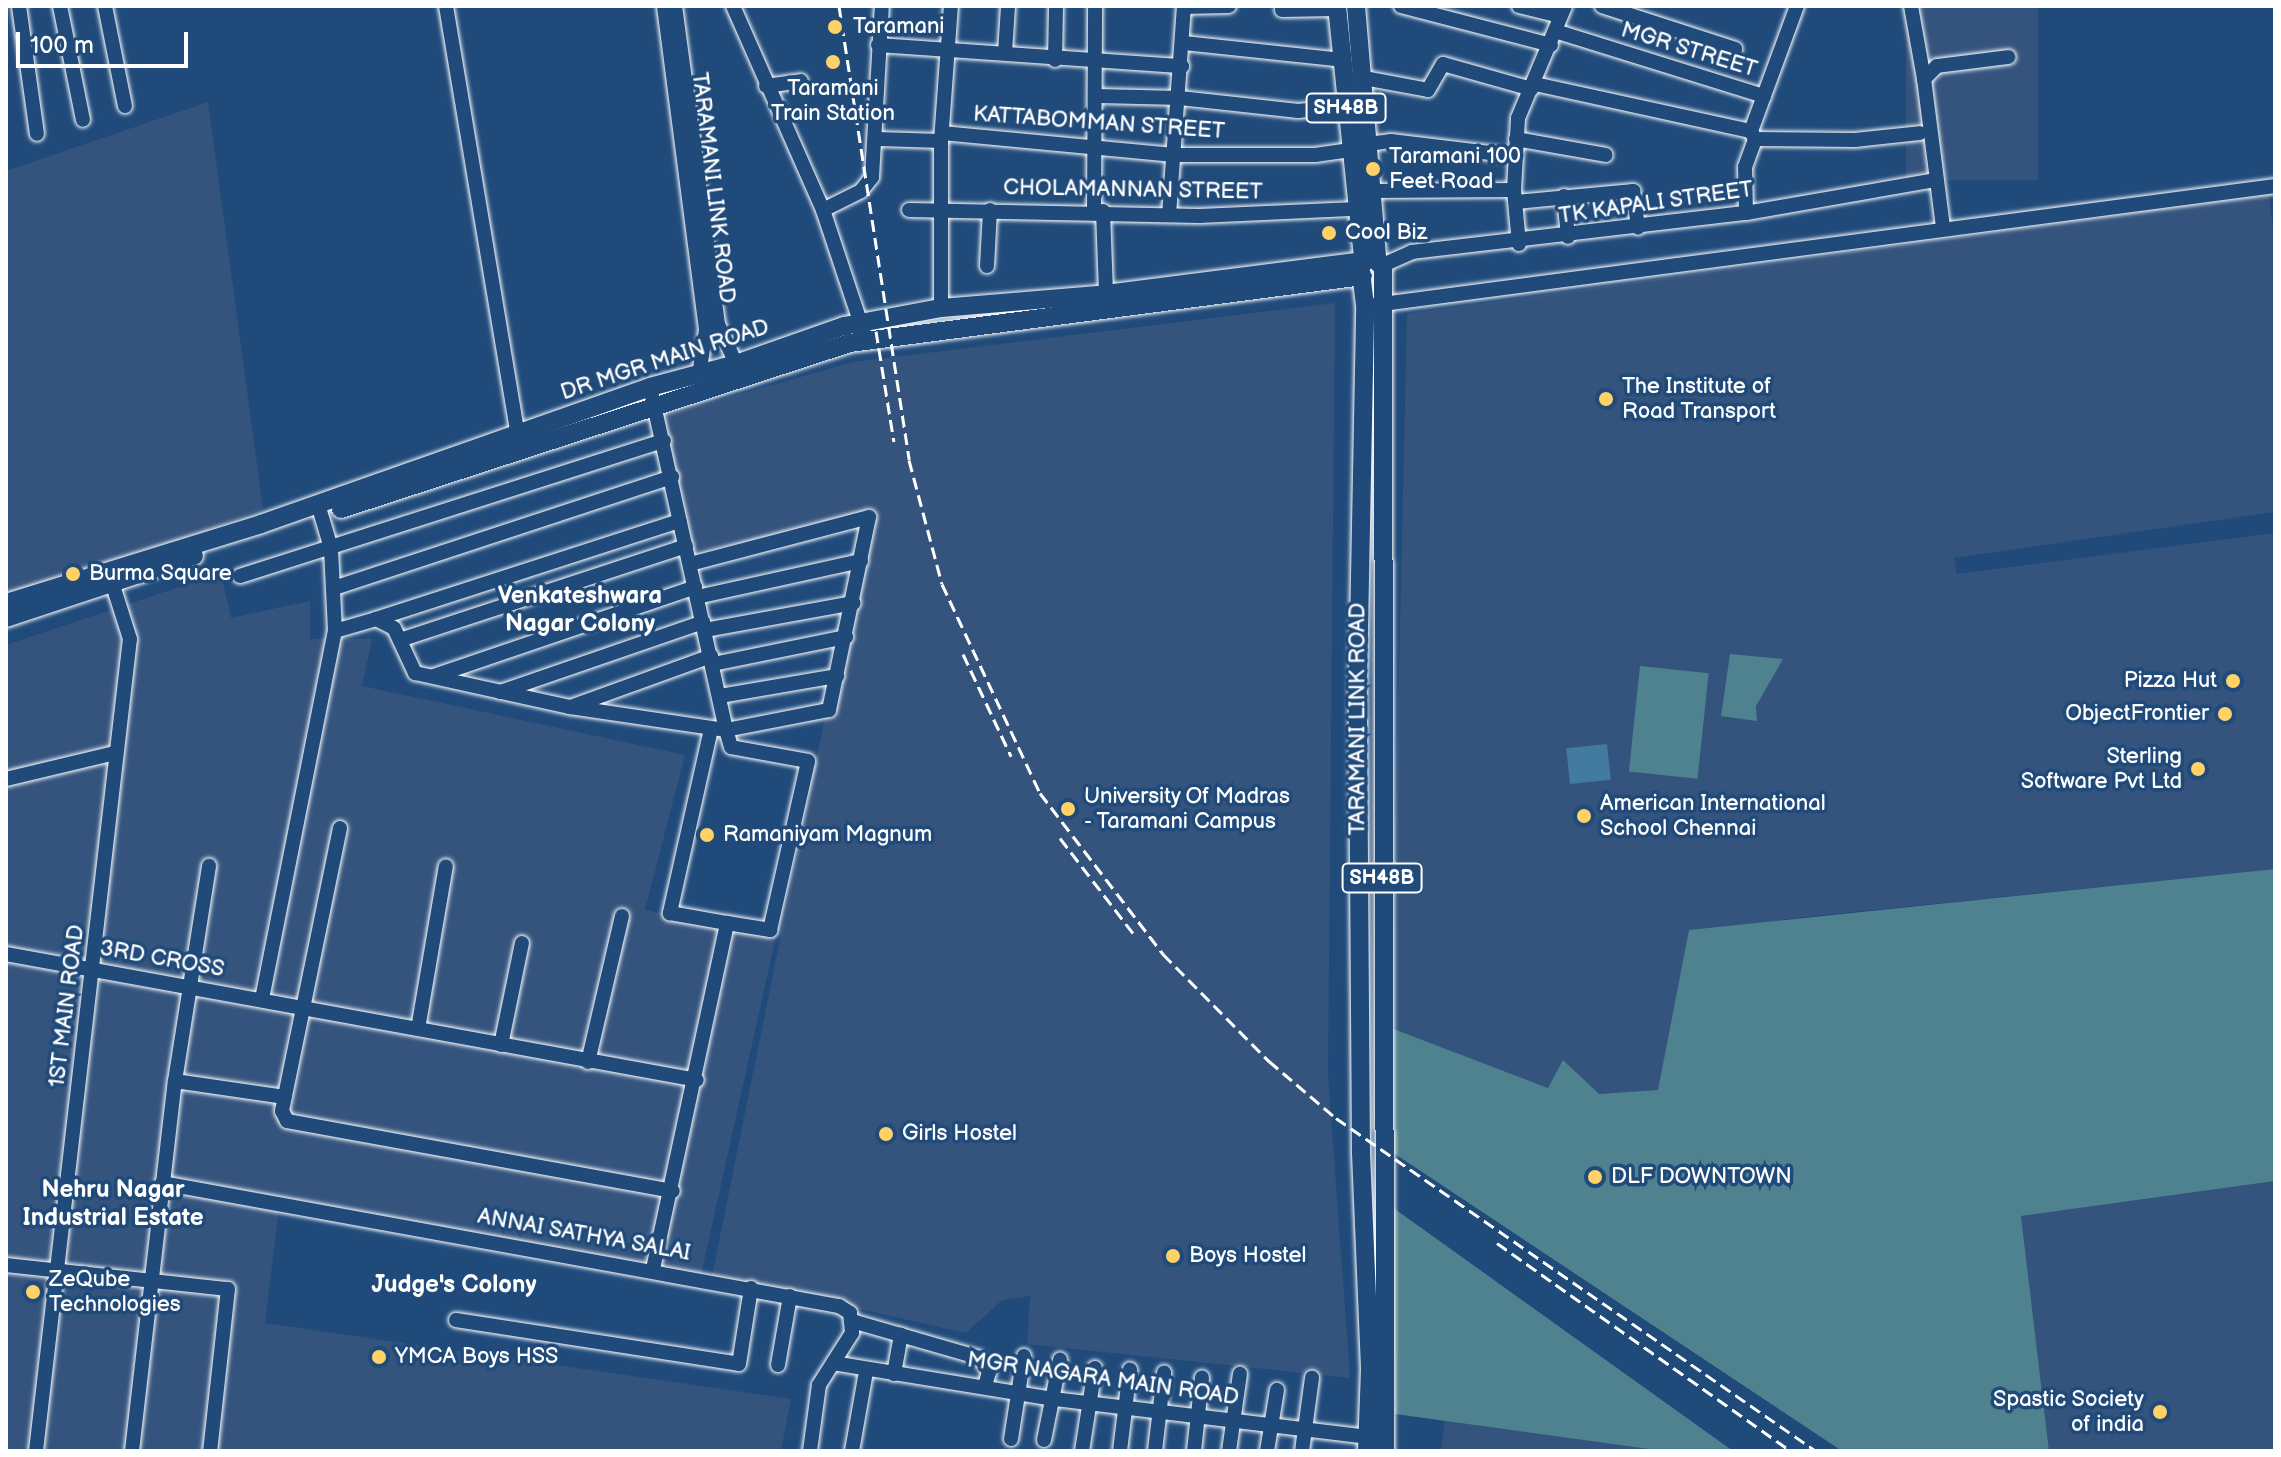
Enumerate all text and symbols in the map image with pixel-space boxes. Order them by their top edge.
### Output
place label: Taramani [853,14,945,40]
scale bar [20,16,192,66]
marker: Taramani [824,16,846,38]
street label: MGR STREET [1618,17,1760,83]
text: 100 m [30,31,94,60]
marker: Taramani Train Station [824,53,842,71]
street label: TARAMANI LINK ROAD [686,71,740,305]
place label: Taramani Train Station [771,75,895,126]
road number: SH48B [1304,92,1388,124]
street label: KATTABOMMAN STREET [972,101,1226,145]
place label: Taramani 100 Feet Road [1389,143,1521,194]
marker: Taramani 100 Feet Road [1364,160,1382,178]
street label: CHOLAMANNAN STREET [1003,175,1263,205]
street label: TK KAPALI STREET [1557,176,1755,230]
place label: Cool Biz [1345,220,1427,246]
marker: Cool Biz [1320,224,1338,242]
street label: DR MGR MAIN ROAD [557,314,773,406]
place label: The Institute of Road Transport [1622,373,1777,424]
marker: The Institute of Road Transport [1597,390,1615,408]
place label: Burma Square [89,561,232,587]
marker: Burma Square [64,565,82,583]
district label: Venkateshwara Nagar Colony [498,582,662,638]
street label: TARAMANI LINK ROAD [1345,603,1371,835]
place label: Pizza Hut [2124,668,2217,694]
marker: Pizza Hut [2224,672,2242,690]
place label: ObjectFrontier [2065,701,2209,727]
marker: ObjectFrontier [2216,705,2234,723]
place label: Sterling Software Pvt Ltd [2021,743,2182,794]
marker: Sterling Software Pvt Ltd [2189,760,2207,778]
place label: University Of Madras - Taramani Campus [1084,783,1291,834]
place label: American International School Chennai [1600,790,1826,842]
marker: University Of Madras - Taramani Campus [1059,800,1077,818]
marker: American International School Chennai [1575,807,1593,825]
place label: Ramaniyam Magnum [723,822,932,848]
marker: Ramaniyam Magnum [698,826,716,844]
road number: SH48B [1340,862,1424,894]
street label: 1ST MAIN ROAD [44,923,90,1089]
street label: 3RD CROSS [98,935,226,983]
place label: Girls Hostel [902,1121,1017,1147]
marker: Girls Hostel [877,1125,895,1143]
place label: DLF DOWNTOWN [1611,1164,1792,1190]
marker: DLF DOWNTOWN [1586,1168,1604,1186]
district label: Nehru Nagar Industrial Estate [23,1176,203,1232]
street label: ANNAI SATHYA SALAI [475,1203,693,1267]
place label: Boys Hostel [1189,1243,1306,1269]
marker: Boys Hostel [1164,1247,1182,1265]
place label: ZeQube Technologies [49,1266,181,1318]
district label: Judge's Colony [372,1271,536,1299]
marker: ZeQube Technologies [24,1283,42,1301]
place label: YMCA Boys HSS [395,1344,558,1370]
street label: MGR NAGARA MAIN ROAD [965,1347,1241,1411]
marker: YMCA Boys HSS [370,1348,388,1366]
place label: Spastic Society of india [1993,1386,2144,1438]
marker: Spastic Society of india [2151,1403,2169,1421]

